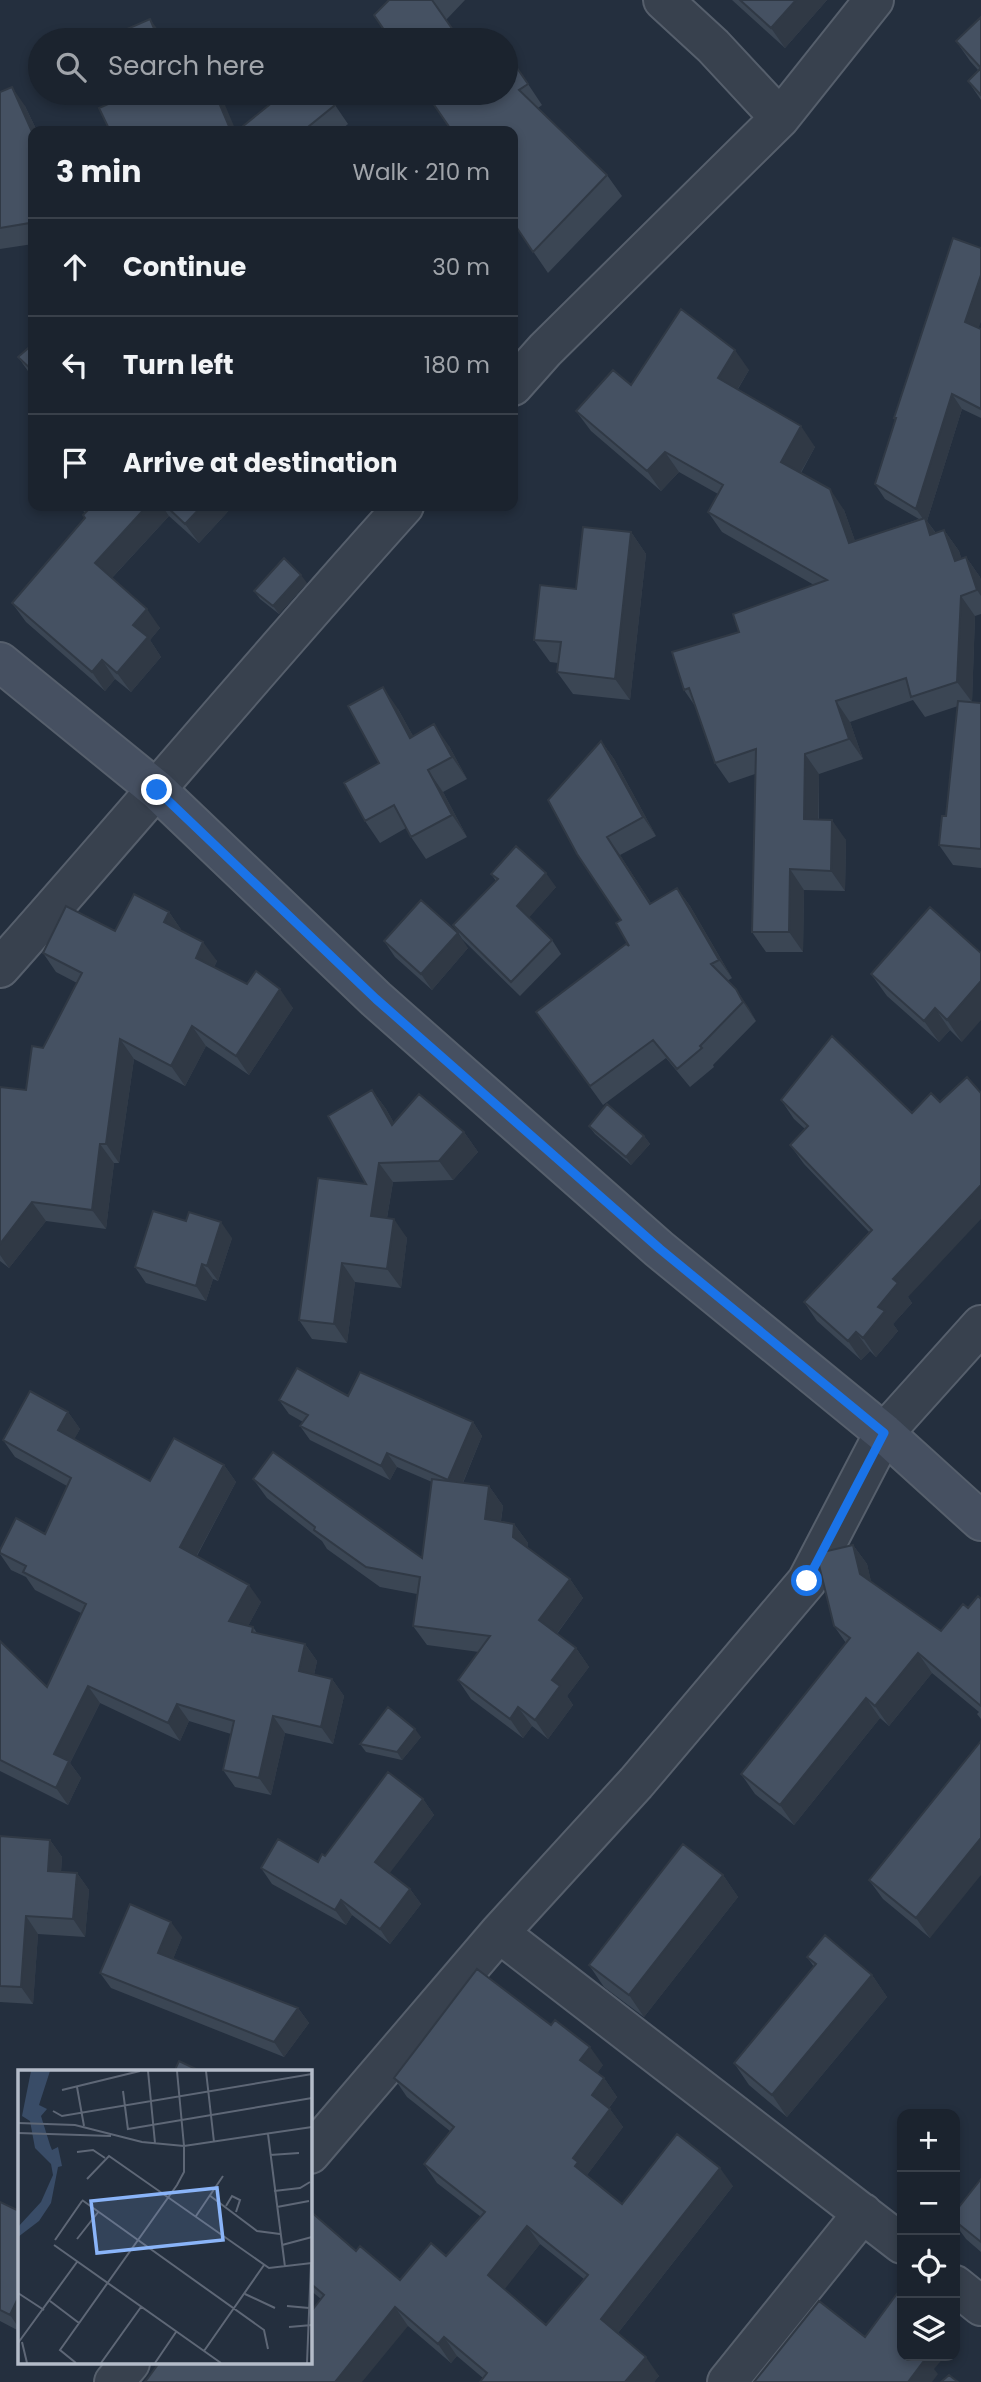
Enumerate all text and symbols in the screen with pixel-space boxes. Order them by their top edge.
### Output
search box [28,28,518,105]
icon: search [52,48,90,86]
text: Search here [108,48,265,84]
text: 3 min [56,150,141,193]
text: Walk · 210 m [352,156,490,188]
icon: ahead [56,248,94,286]
text: Continue [123,249,246,285]
text: 30 m [432,251,490,283]
icon: left [56,346,94,384]
text: Turn left [123,347,234,383]
text: 180 m [424,349,490,381]
icon: arrive [56,444,94,482]
text: Arrive at destination [123,445,398,481]
route end [141,774,172,805]
route start [791,1565,822,1596]
inset map [18,2070,312,2364]
map controls [897,2109,960,2361]
button: + [897,2109,960,2172]
button: − [897,2172,960,2235]
button: locate [897,2235,960,2298]
button: layers [897,2298,960,2361]

